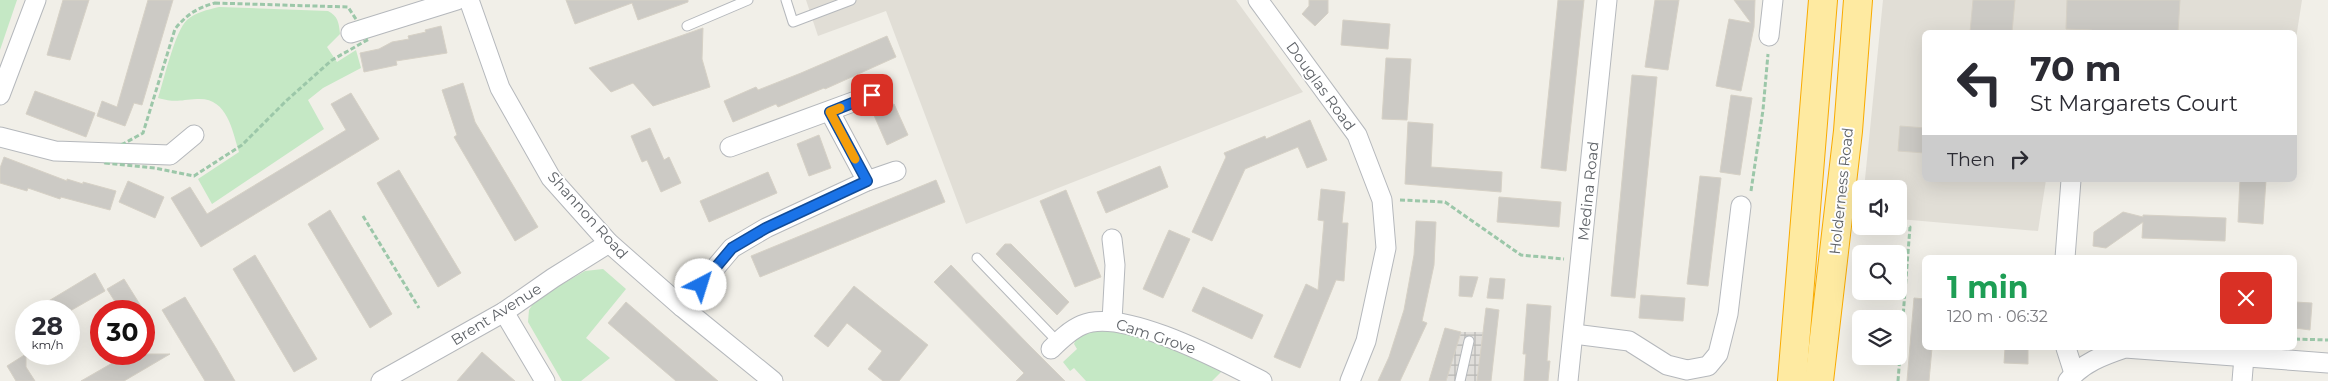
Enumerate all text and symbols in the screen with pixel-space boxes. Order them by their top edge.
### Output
street label: Douglas Road [1282,38,1360,134]
text: 70 m [2030,47,2121,90]
icon: left [1947,50,2012,115]
pin [851,74,893,116]
icon: arrive [858,81,886,109]
text: St Margarets Court [2030,90,2238,117]
street label: Holderness Road [1825,126,1857,256]
street label: Medina Road [1573,140,1603,242]
icon: right [2005,145,2033,173]
text: Then [1947,148,1995,171]
street label: Shannon Road [544,167,632,263]
map controls [1852,180,1907,365]
button: sound [1852,180,1907,235]
button: search [1852,245,1907,300]
position arrow [674,258,726,310]
text: 1 min [1947,269,2028,306]
button: close [2220,272,2272,324]
street label: Brent Avenue [447,279,545,349]
speed limit sign: 30 [90,300,155,365]
text: 120 m · 06:32 [1947,307,2048,326]
button: layers [1852,310,1907,365]
text: 28 [32,311,63,341]
street label: Cam Grove [1114,314,1198,358]
text: km/h [31,337,64,352]

